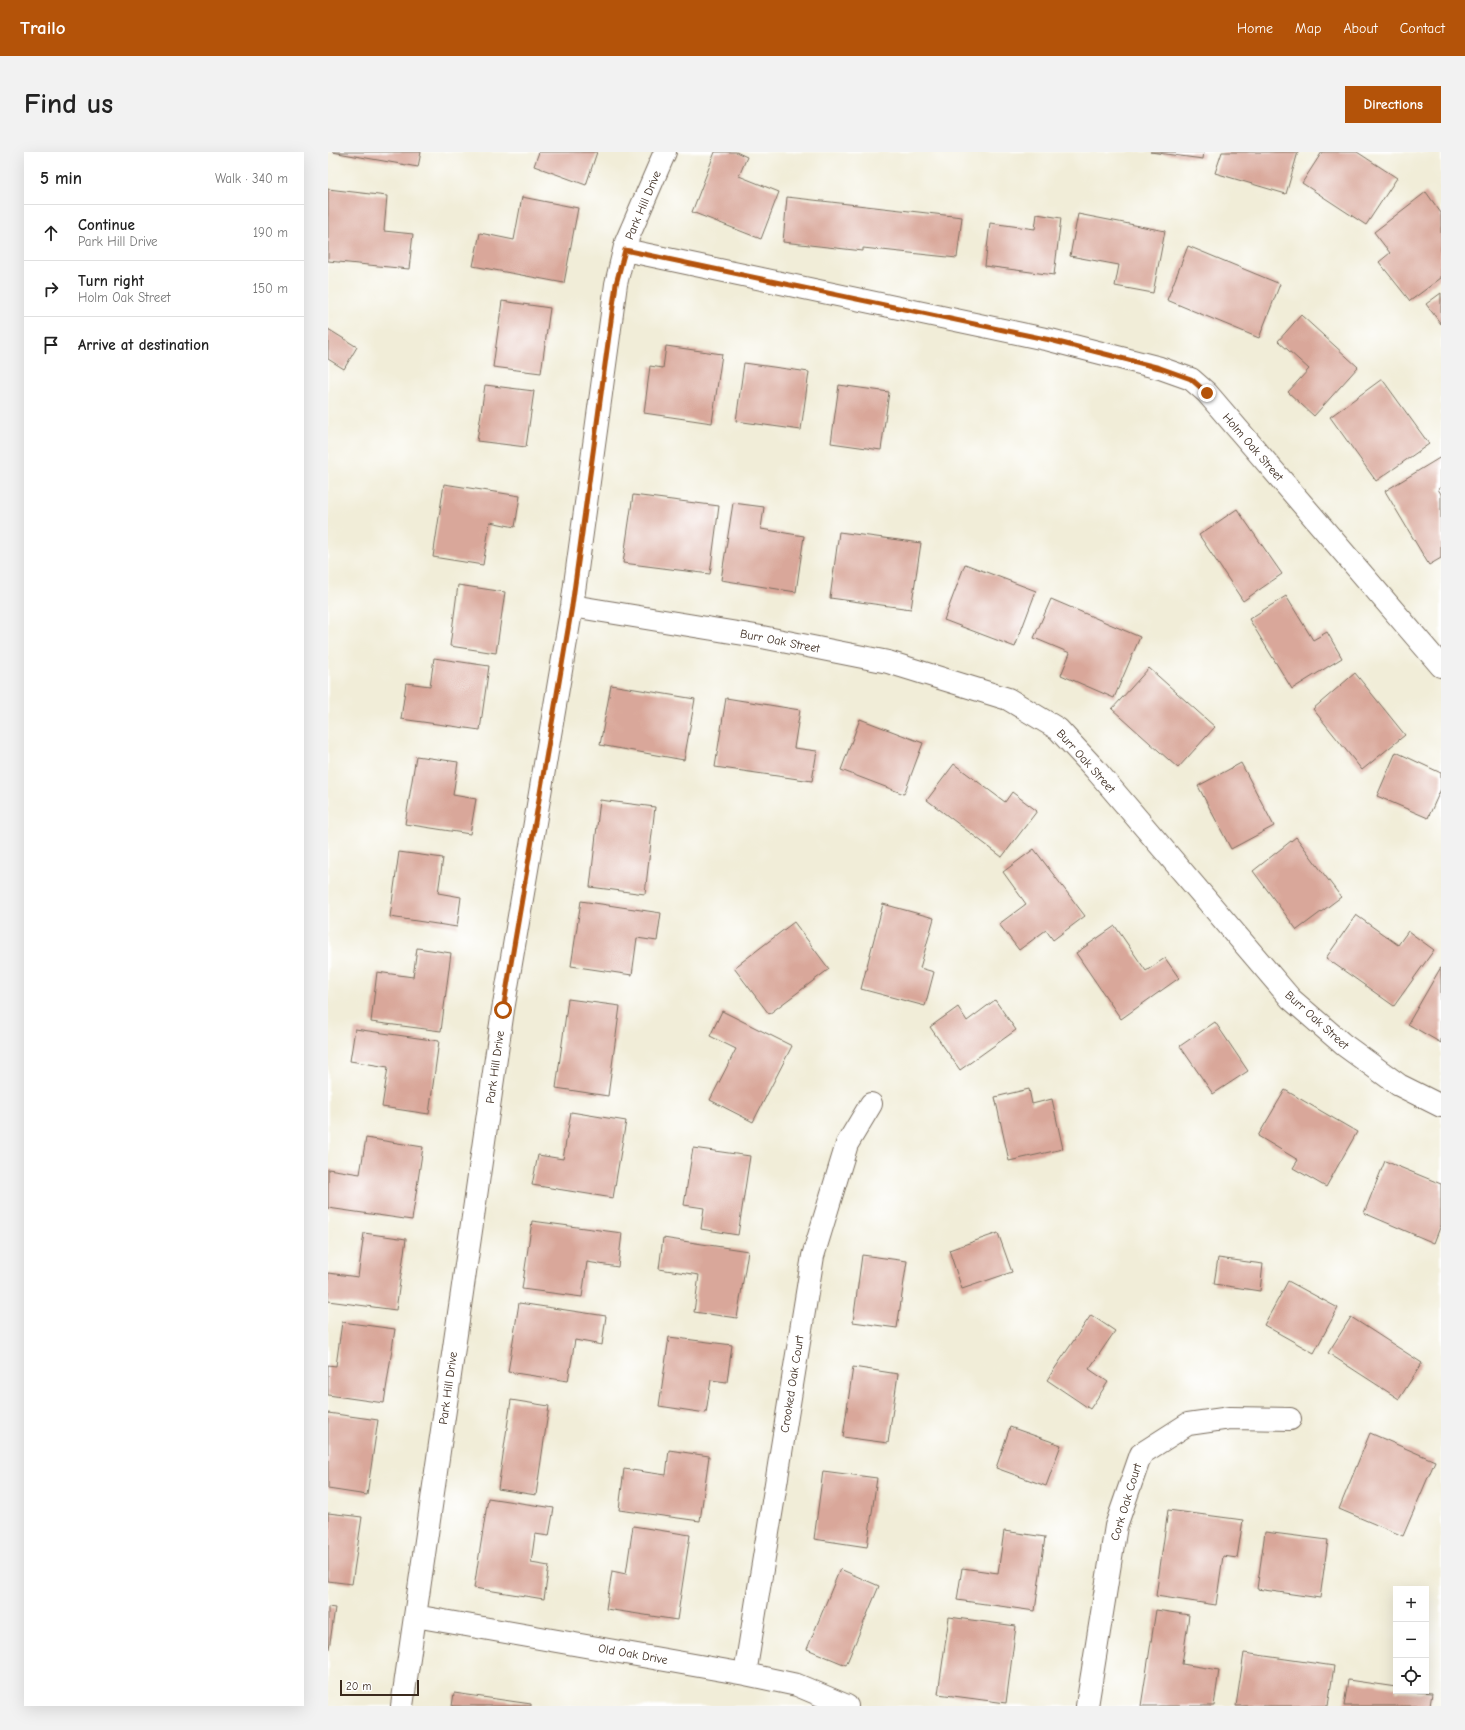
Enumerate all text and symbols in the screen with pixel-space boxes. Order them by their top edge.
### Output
text: Trailo [20,17,66,39]
text: Home [1237,20,1273,37]
text: Map [1295,20,1321,37]
text: About [1343,20,1378,37]
text: Contact [1400,20,1445,37]
button: Directions [1345,86,1441,123]
text: Find us [24,88,113,120]
street label: Park Hill Drive [622,168,664,242]
text: 5 min [40,169,82,188]
text: Walk · 340 m [215,171,288,186]
text: Continue [78,216,135,234]
icon: ahead [40,222,62,244]
text: 190 m [253,225,288,240]
text: Park Hill Drive [78,234,158,249]
text: Turn right [78,272,144,290]
icon: right [40,278,62,300]
text: 150 m [253,281,288,296]
text: Holm Oak Street [78,290,170,305]
icon: arrive [40,334,62,356]
text: Arrive at destination [78,336,209,354]
route end [1198,384,1216,402]
street label: Holm Oak Street [1220,410,1287,484]
street label: Burr Oak Street [739,626,822,656]
street label: Burr Oak Street [1054,726,1119,796]
street label: Burr Oak Street [1282,988,1352,1053]
route start [494,1001,512,1019]
street label: Park Hill Drive [483,1030,507,1104]
street label: Crooked Oak Court [777,1334,807,1434]
street label: Park Hill Drive [436,1351,460,1425]
street label: Cork Oak Court [1108,1461,1145,1542]
map controls [1393,1586,1429,1694]
button: + [1393,1586,1429,1622]
button: − [1393,1622,1429,1658]
street label: Old Oak Drive [597,1641,669,1667]
button: locate [1393,1658,1429,1694]
scale bar [340,1678,419,1697]
text: 20 m [346,1680,371,1693]

